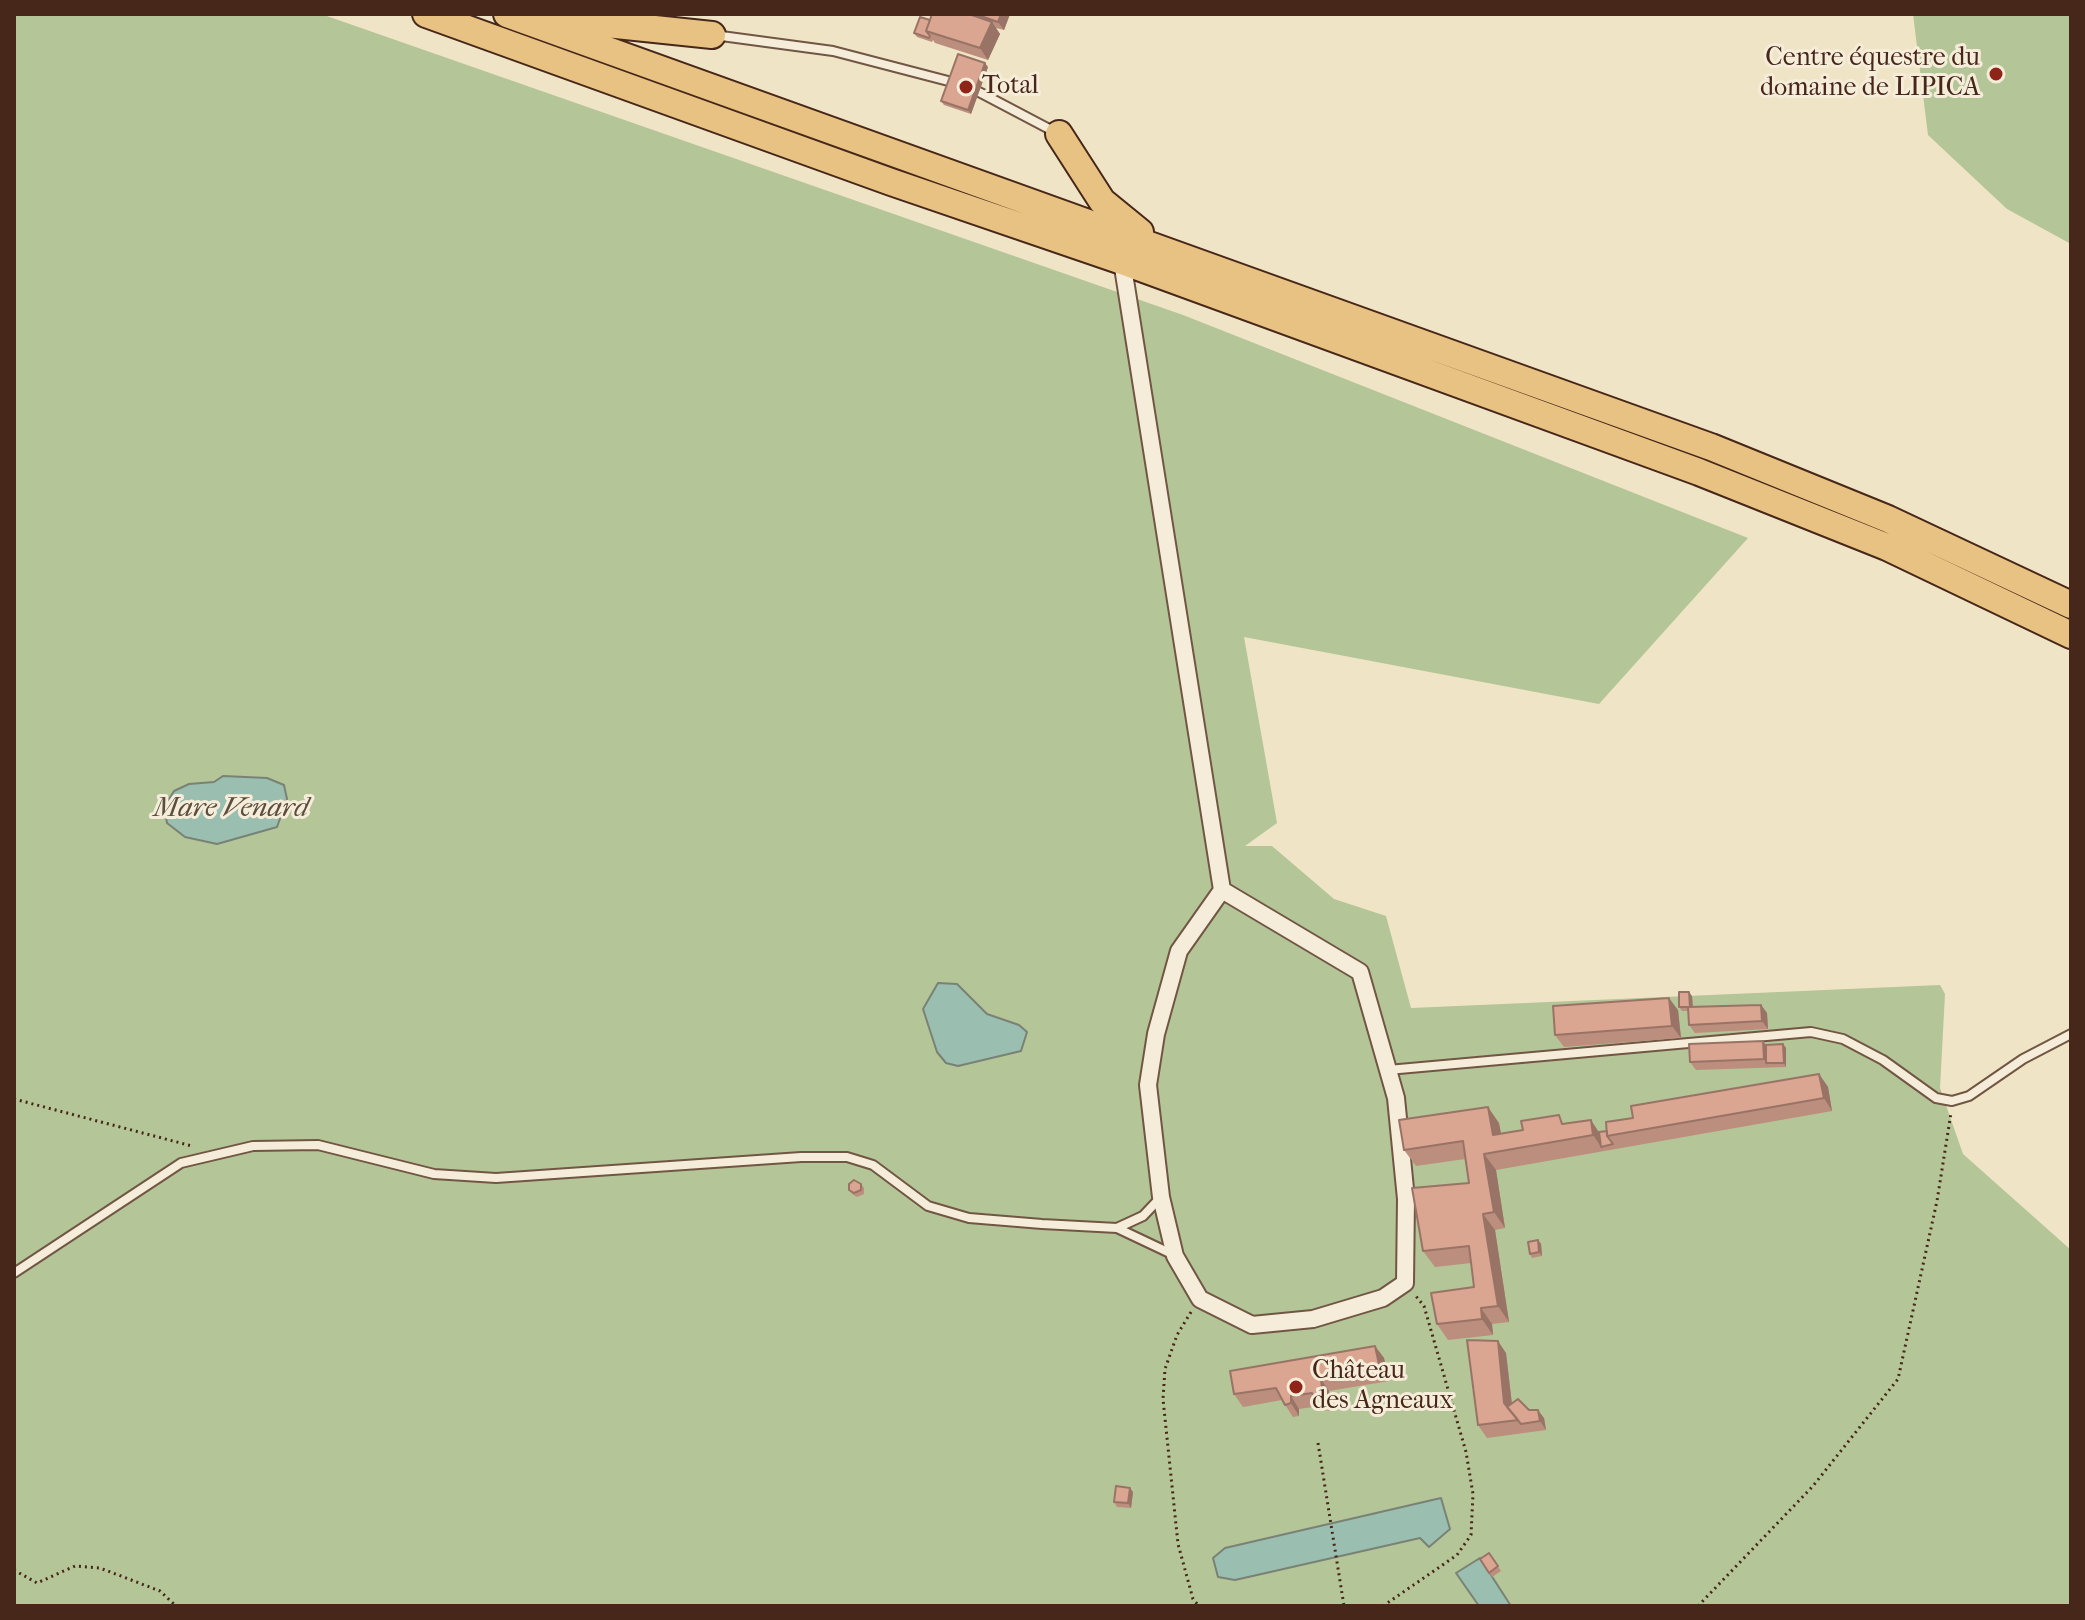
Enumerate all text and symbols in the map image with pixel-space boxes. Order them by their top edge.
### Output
place label: Centre équestre du domaine de LIPICA [1760,43,1980,104]
marker: Centre équestre du domaine de LIPICA [1987,65,2005,83]
place label: Total [982,71,1039,103]
marker: Total [957,78,975,96]
water label: Mare Venard [154,792,308,826]
place label: Château des Agneaux [1312,1356,1453,1418]
marker: Château des Agneaux [1287,1378,1305,1396]

